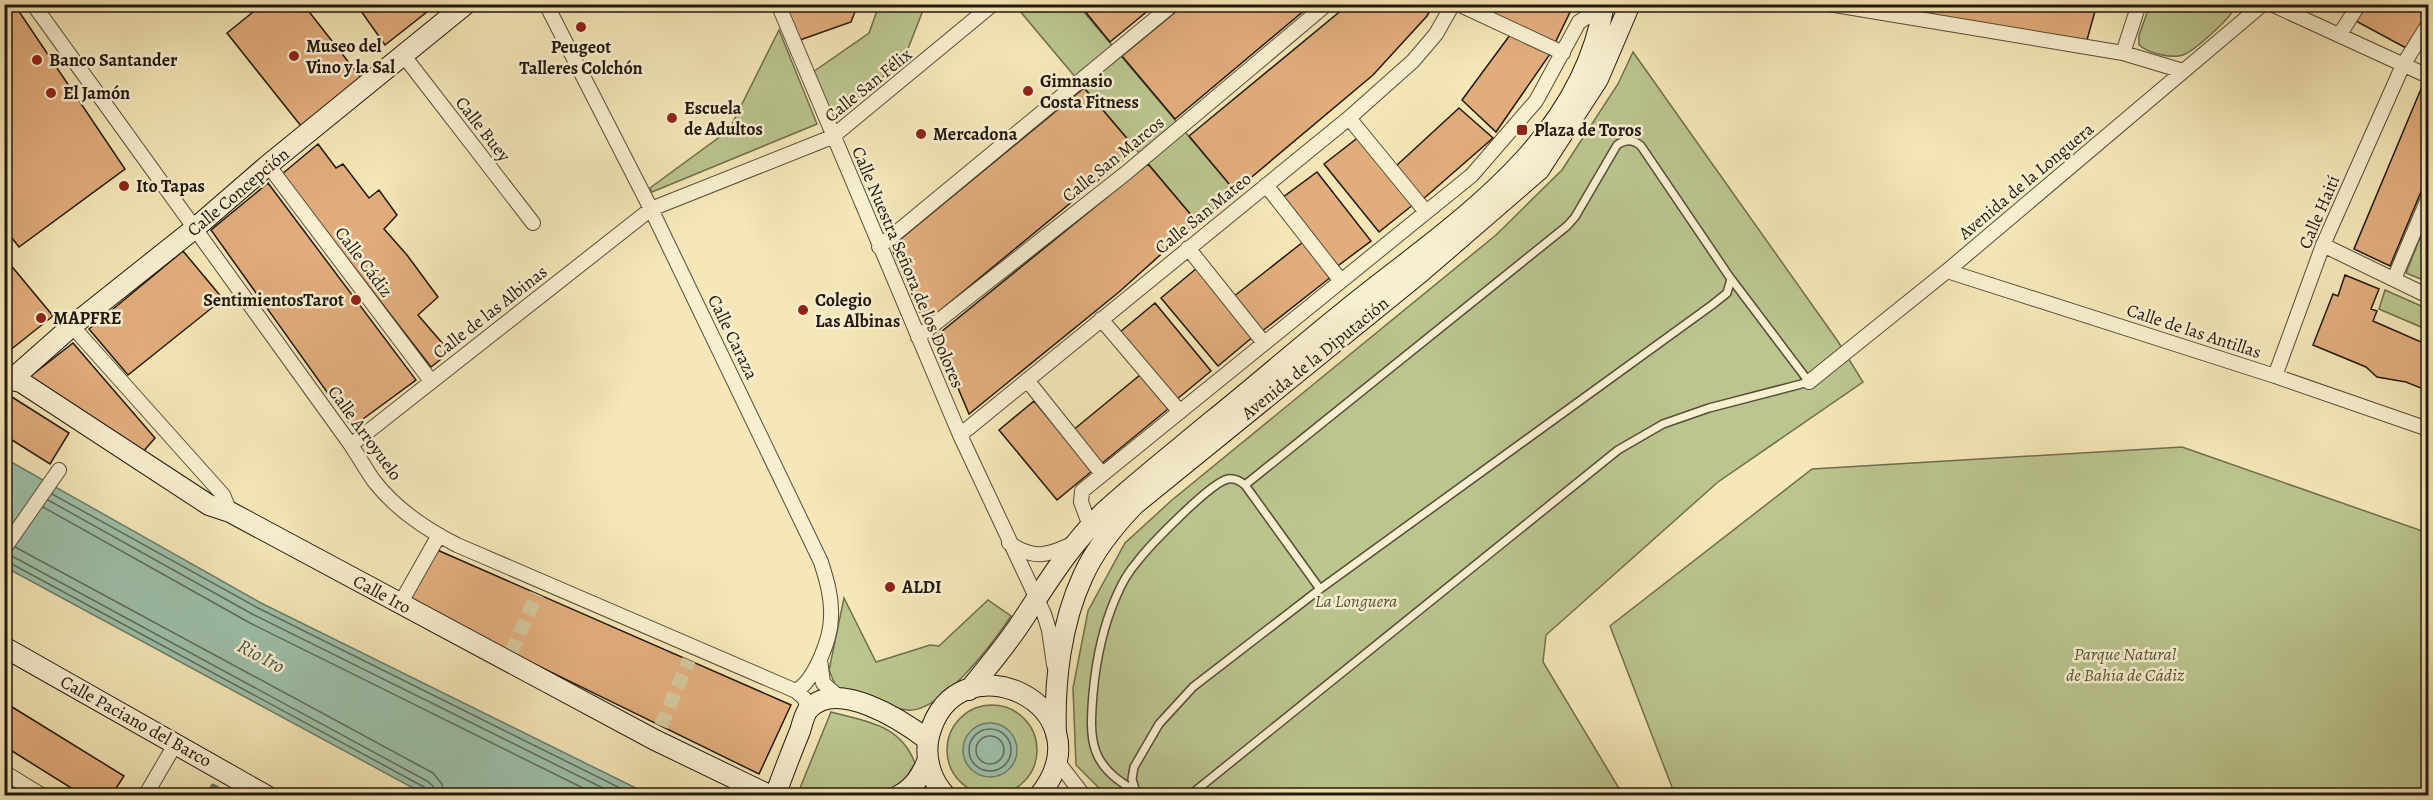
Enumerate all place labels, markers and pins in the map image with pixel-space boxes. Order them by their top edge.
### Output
marker: Peugeot Talleres Colchón [574,20,588,34]
place label: Museo del Vino y la Sal [305,34,395,79]
place label: Peugeot Talleres Colchón [519,35,643,80]
place label: Banco Santander [49,48,178,72]
marker: Museo del Vino y la Sal [287,49,301,63]
marker: Banco Santander [30,53,44,67]
place label: Gimnasio Costa Fitness [1040,69,1139,114]
place label: El Jamón [63,81,130,105]
marker: Gimnasio Costa Fitness [1021,84,1035,98]
marker: El Jamón [44,86,58,100]
place label: Escuela de Adultos [684,96,763,141]
marker: Escuela de Adultos [665,111,679,125]
place label: Plaza de Toros [1534,118,1642,142]
place label: Mercadona [933,122,1018,146]
marker: Plaza de Toros [1515,123,1529,137]
marker: Mercadona [914,127,928,141]
place label: Ito Tapas [136,174,205,198]
marker: Ito Tapas [117,179,131,193]
place label: SentimientosTarot [203,288,344,312]
place label: Colegio Las Albinas [815,288,900,333]
marker: SentimientosTarot [349,293,363,307]
marker: Colegio Las Albinas [796,303,810,317]
place label: MAPFRE [53,306,122,330]
marker: MAPFRE [34,311,48,325]
place label: ALDI [901,575,942,599]
marker: ALDI [883,580,897,594]

